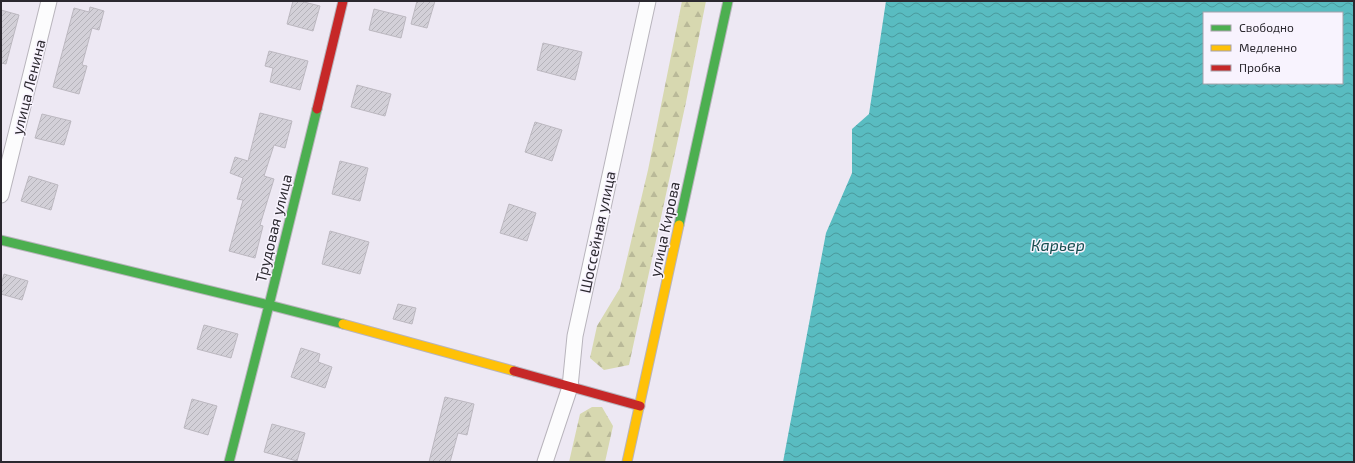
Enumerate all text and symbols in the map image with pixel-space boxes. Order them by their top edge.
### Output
legend [1203,12,1343,84]
text: Свободно [1239,20,1294,34]
street label: улица Ленина [7,37,50,137]
text: Медленно [1239,40,1297,54]
text: Пробка [1239,60,1281,74]
street label: Шоссейная улица [575,169,620,295]
street label: Трудовая улица [251,172,296,284]
street label: улица Кирова [645,180,684,278]
water label: Карьер [1031,235,1085,254]

